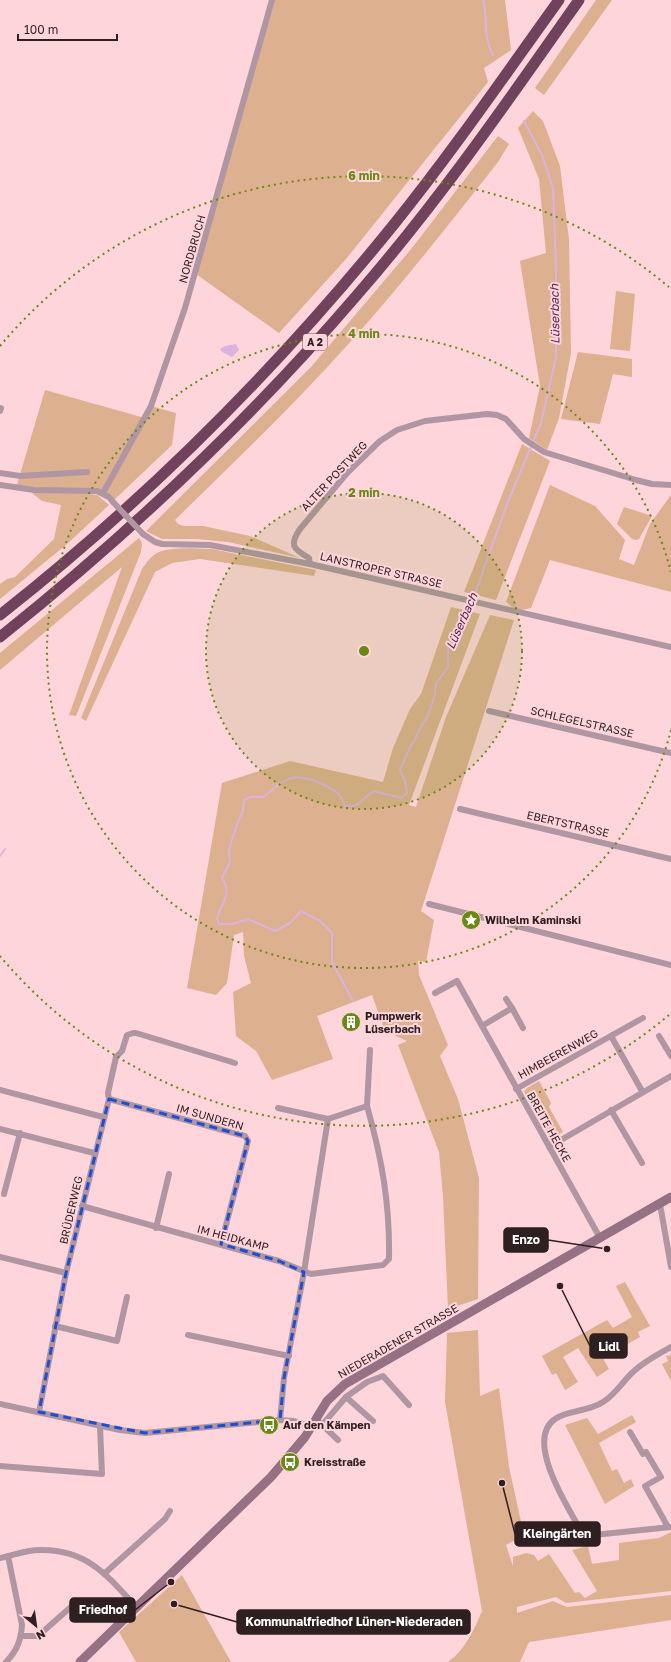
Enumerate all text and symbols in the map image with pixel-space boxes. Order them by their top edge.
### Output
scale bar [18,16,117,42]
text: 100 m [24,22,58,37]
text: 6 min [348,168,380,183]
street label: NORDBRUCH [176,213,207,284]
water label: Lüserbach [546,283,563,344]
text: 4 min [348,326,380,341]
road number: A 2 [303,334,327,350]
street label: ALTER POSTWEG [298,438,370,513]
text: 2 min [348,485,380,500]
street label: LANSTROPER STRASSE [319,549,444,590]
water label: Lüserbach [442,590,481,651]
centre of rings [357,644,371,658]
street label: SCHLEGELSTRASSE [529,703,635,740]
street label: EBERTSTRASSE [526,808,611,839]
place icon: Wilhelm Kaminski [460,909,482,931]
place label: Wilhelm Kaminski [485,913,581,926]
place label: Pumpwerk Lüserbach [365,1009,422,1035]
building icon: Pumpwerk Lüserbach [340,1011,362,1033]
street label: HIMBEERENWEG [515,1026,600,1081]
street label: BREITE HECKE [525,1089,574,1164]
street label: IM SUNDERN [175,1101,245,1132]
street label: BRÜDERWEG [56,1174,85,1245]
street label: IM HEIDKAMP [196,1222,270,1253]
callout: Enzo [504,1228,548,1252]
text: Enzo [512,1232,540,1247]
street label: NIEDERADENER STRASSE [335,1301,460,1380]
callout: Lidl [590,1334,627,1358]
text: Lidl [598,1339,620,1354]
bus stop icon: Auf den Kämpen [258,1414,280,1436]
place label: Auf den Kämpen [283,1418,371,1431]
bus stop icon: Kreisstraße [279,1451,301,1473]
place label: Kreisstraße [304,1455,366,1468]
callout: Kleingärten [515,1522,600,1546]
text: Kleingärten [523,1526,591,1541]
callout: Friedhof [70,1598,135,1622]
text: Friedhof [79,1602,128,1617]
north arrow [16,1606,56,1646]
callout: Kommunalfriedhof Lünen-Niederaden [237,1610,470,1634]
text: Kommunalfriedhof Lünen-Niederaden [245,1614,463,1629]
text: N [34,1627,48,1643]

